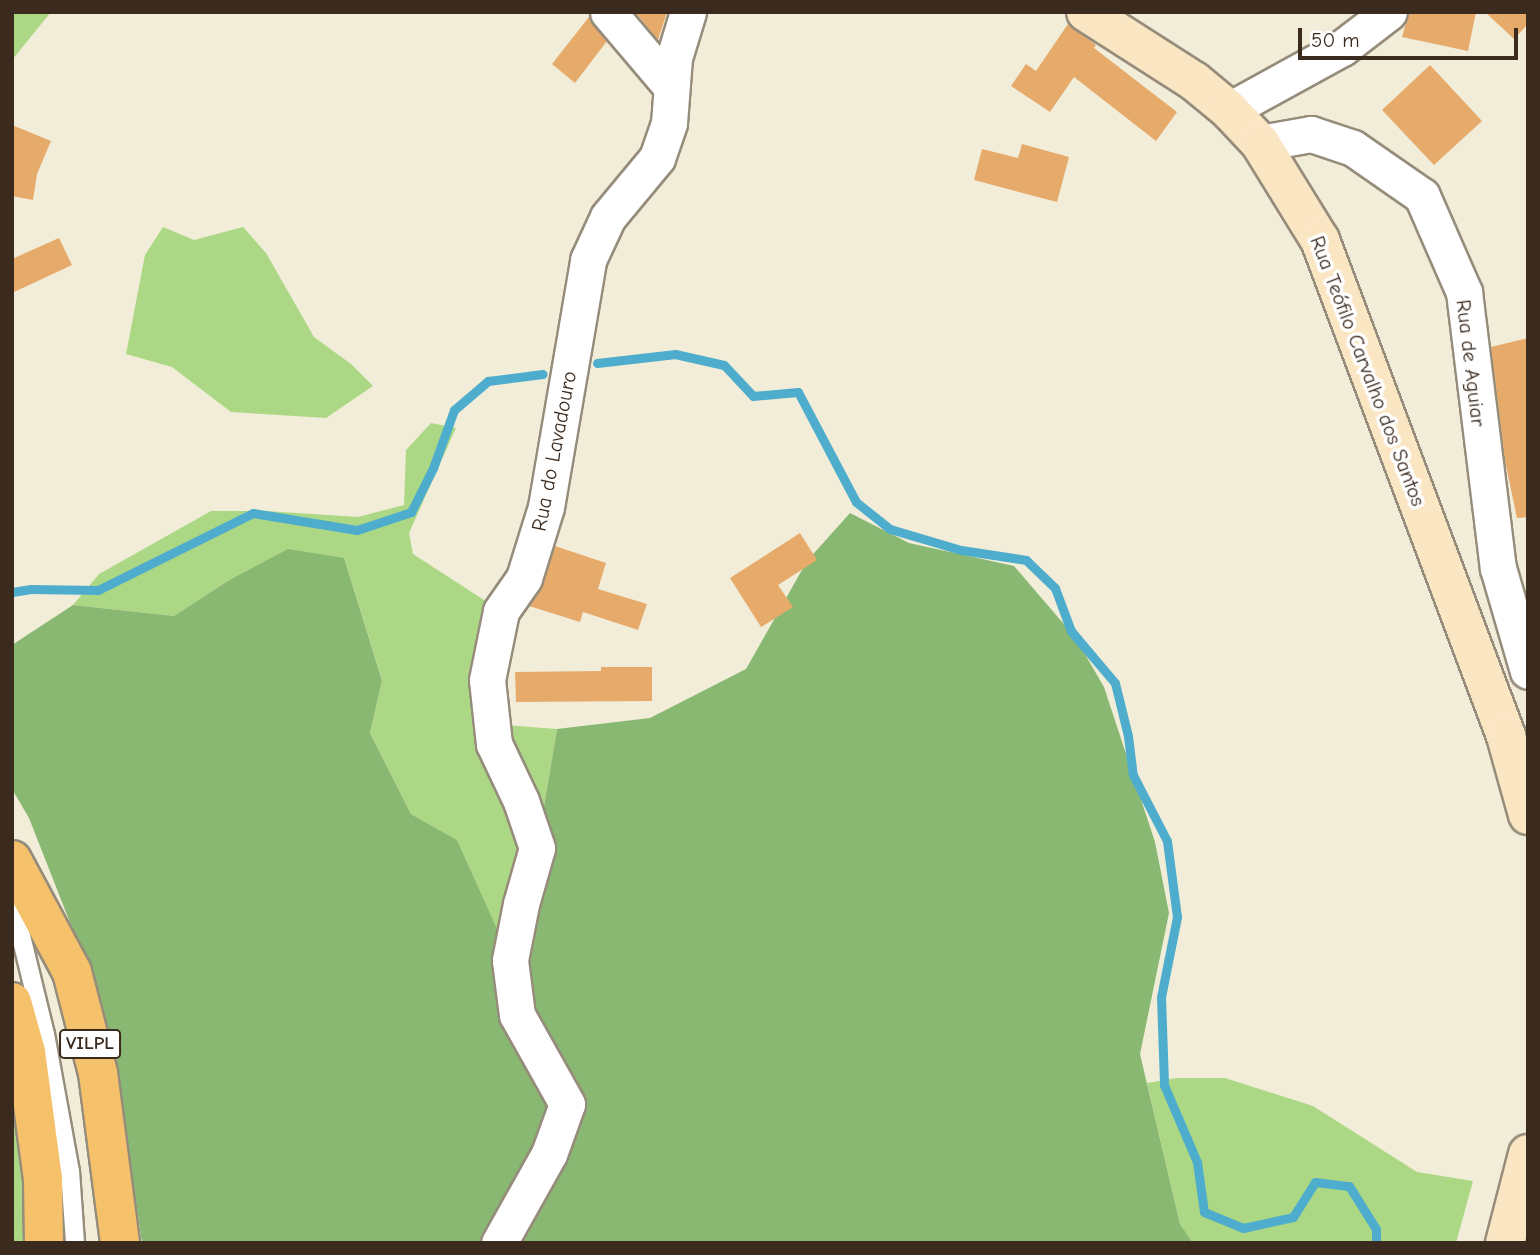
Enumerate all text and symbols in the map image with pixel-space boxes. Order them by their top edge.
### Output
scale bar [1302,14,1522,58]
text: 50 m [1311,28,1360,52]
street label: Rua Teófilo Carvalho dos Santos [1305,232,1431,510]
street label: Rua de Aguiar [1451,298,1491,428]
street label: Rua do Lavadouro [526,369,582,533]
road number: VILPL [58,1028,122,1060]

